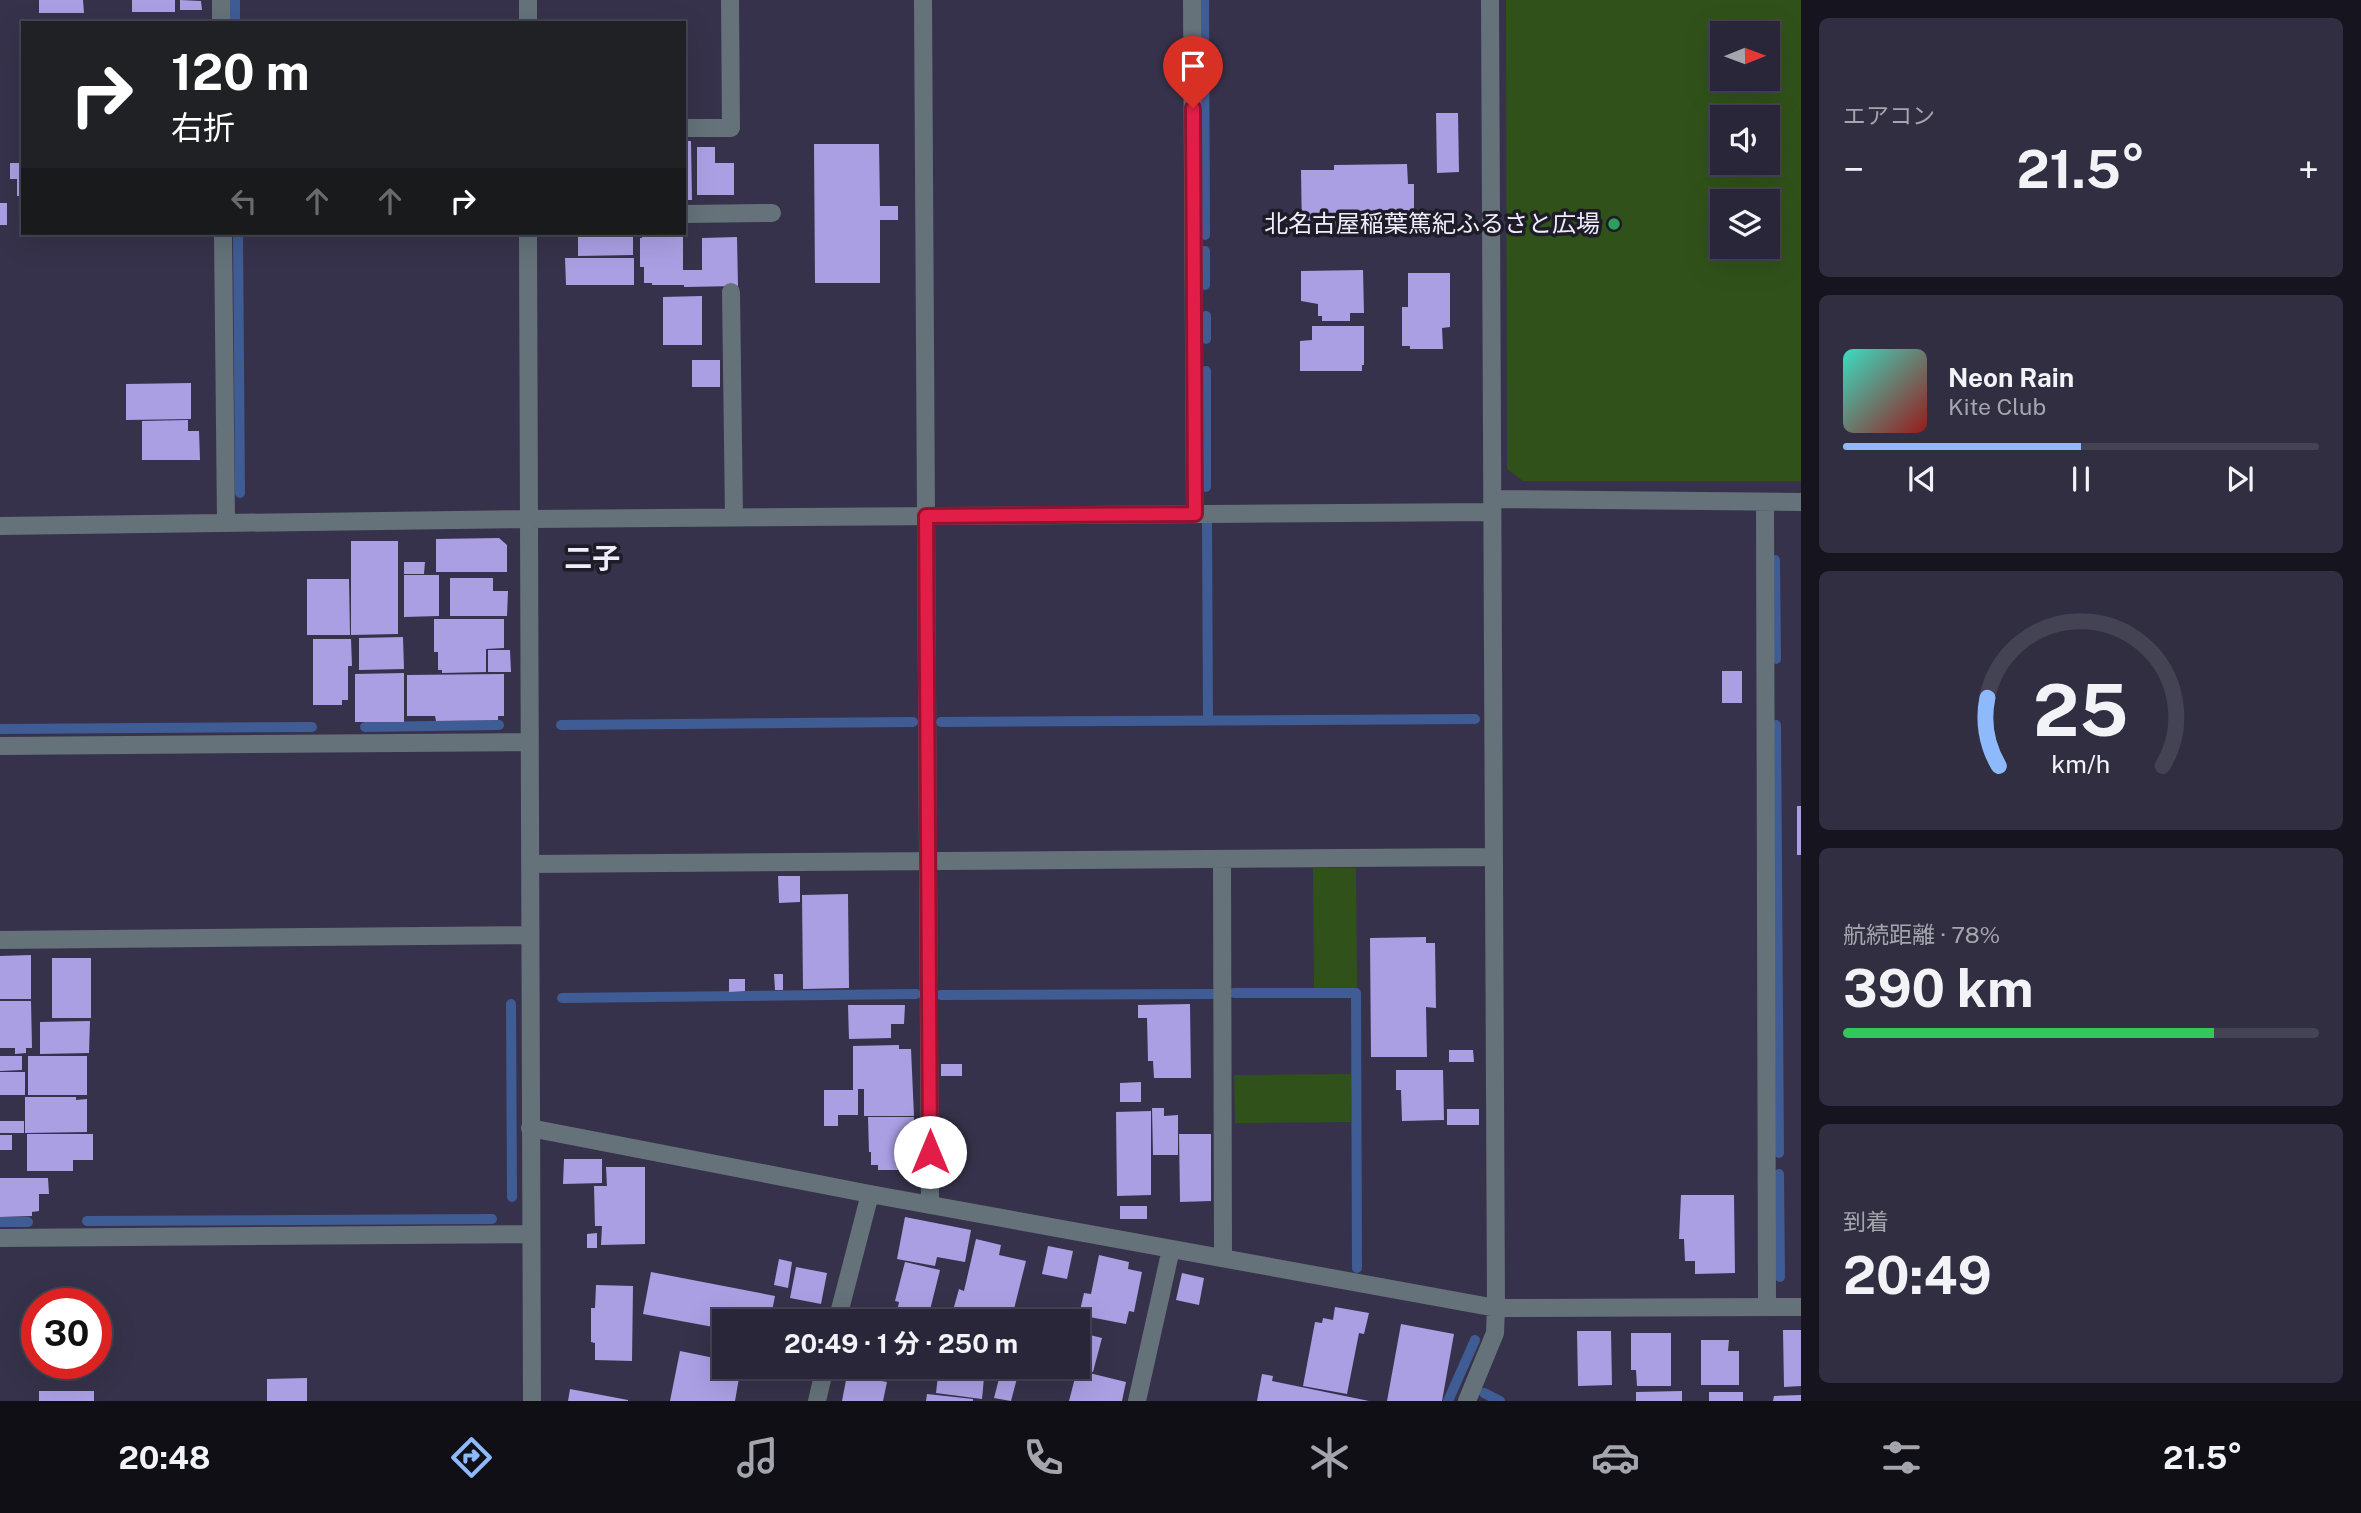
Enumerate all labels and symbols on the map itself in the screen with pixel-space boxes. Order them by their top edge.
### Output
north arrow [1710,21,1780,91]
pin [1163,36,1223,108]
place label: 北名古屋稲葉篤紀ふるさと広場 [1264,209,1600,237]
marker: 北名古屋稲葉篤紀ふるさと広場 [1606,216,1622,232]
district label: 二子 [564,541,620,574]
position arrow [893,1115,967,1189]
speed limit sign: 30 [21,1288,112,1379]

